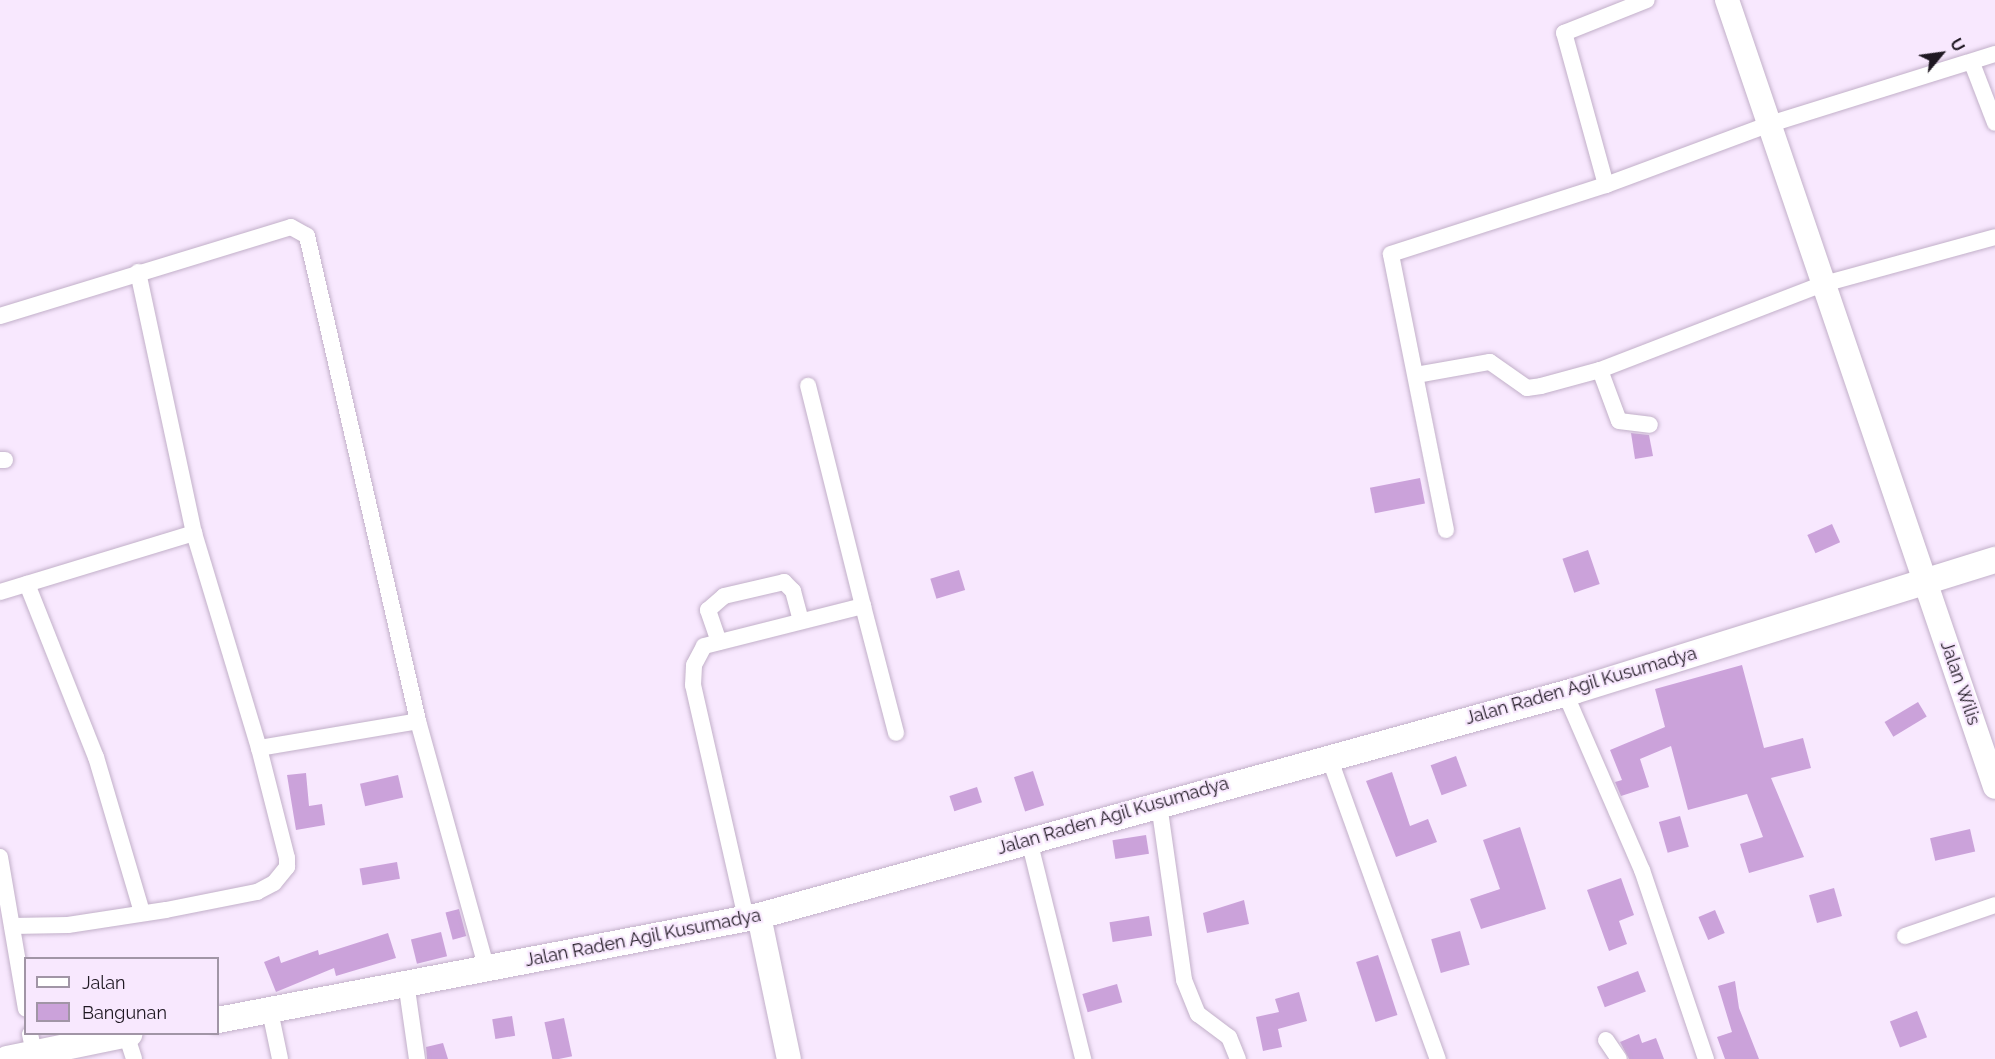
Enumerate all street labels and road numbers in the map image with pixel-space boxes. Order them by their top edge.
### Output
street label: Jalan Wilis [1935,638,1985,728]
street label: Jalan Raden Agil Kusumadya [1462,642,1700,730]
street label: Jalan Raden Agil Kusumadya [994,772,1232,860]
street label: Jalan Raden Agil Kusumadya [523,904,763,972]

